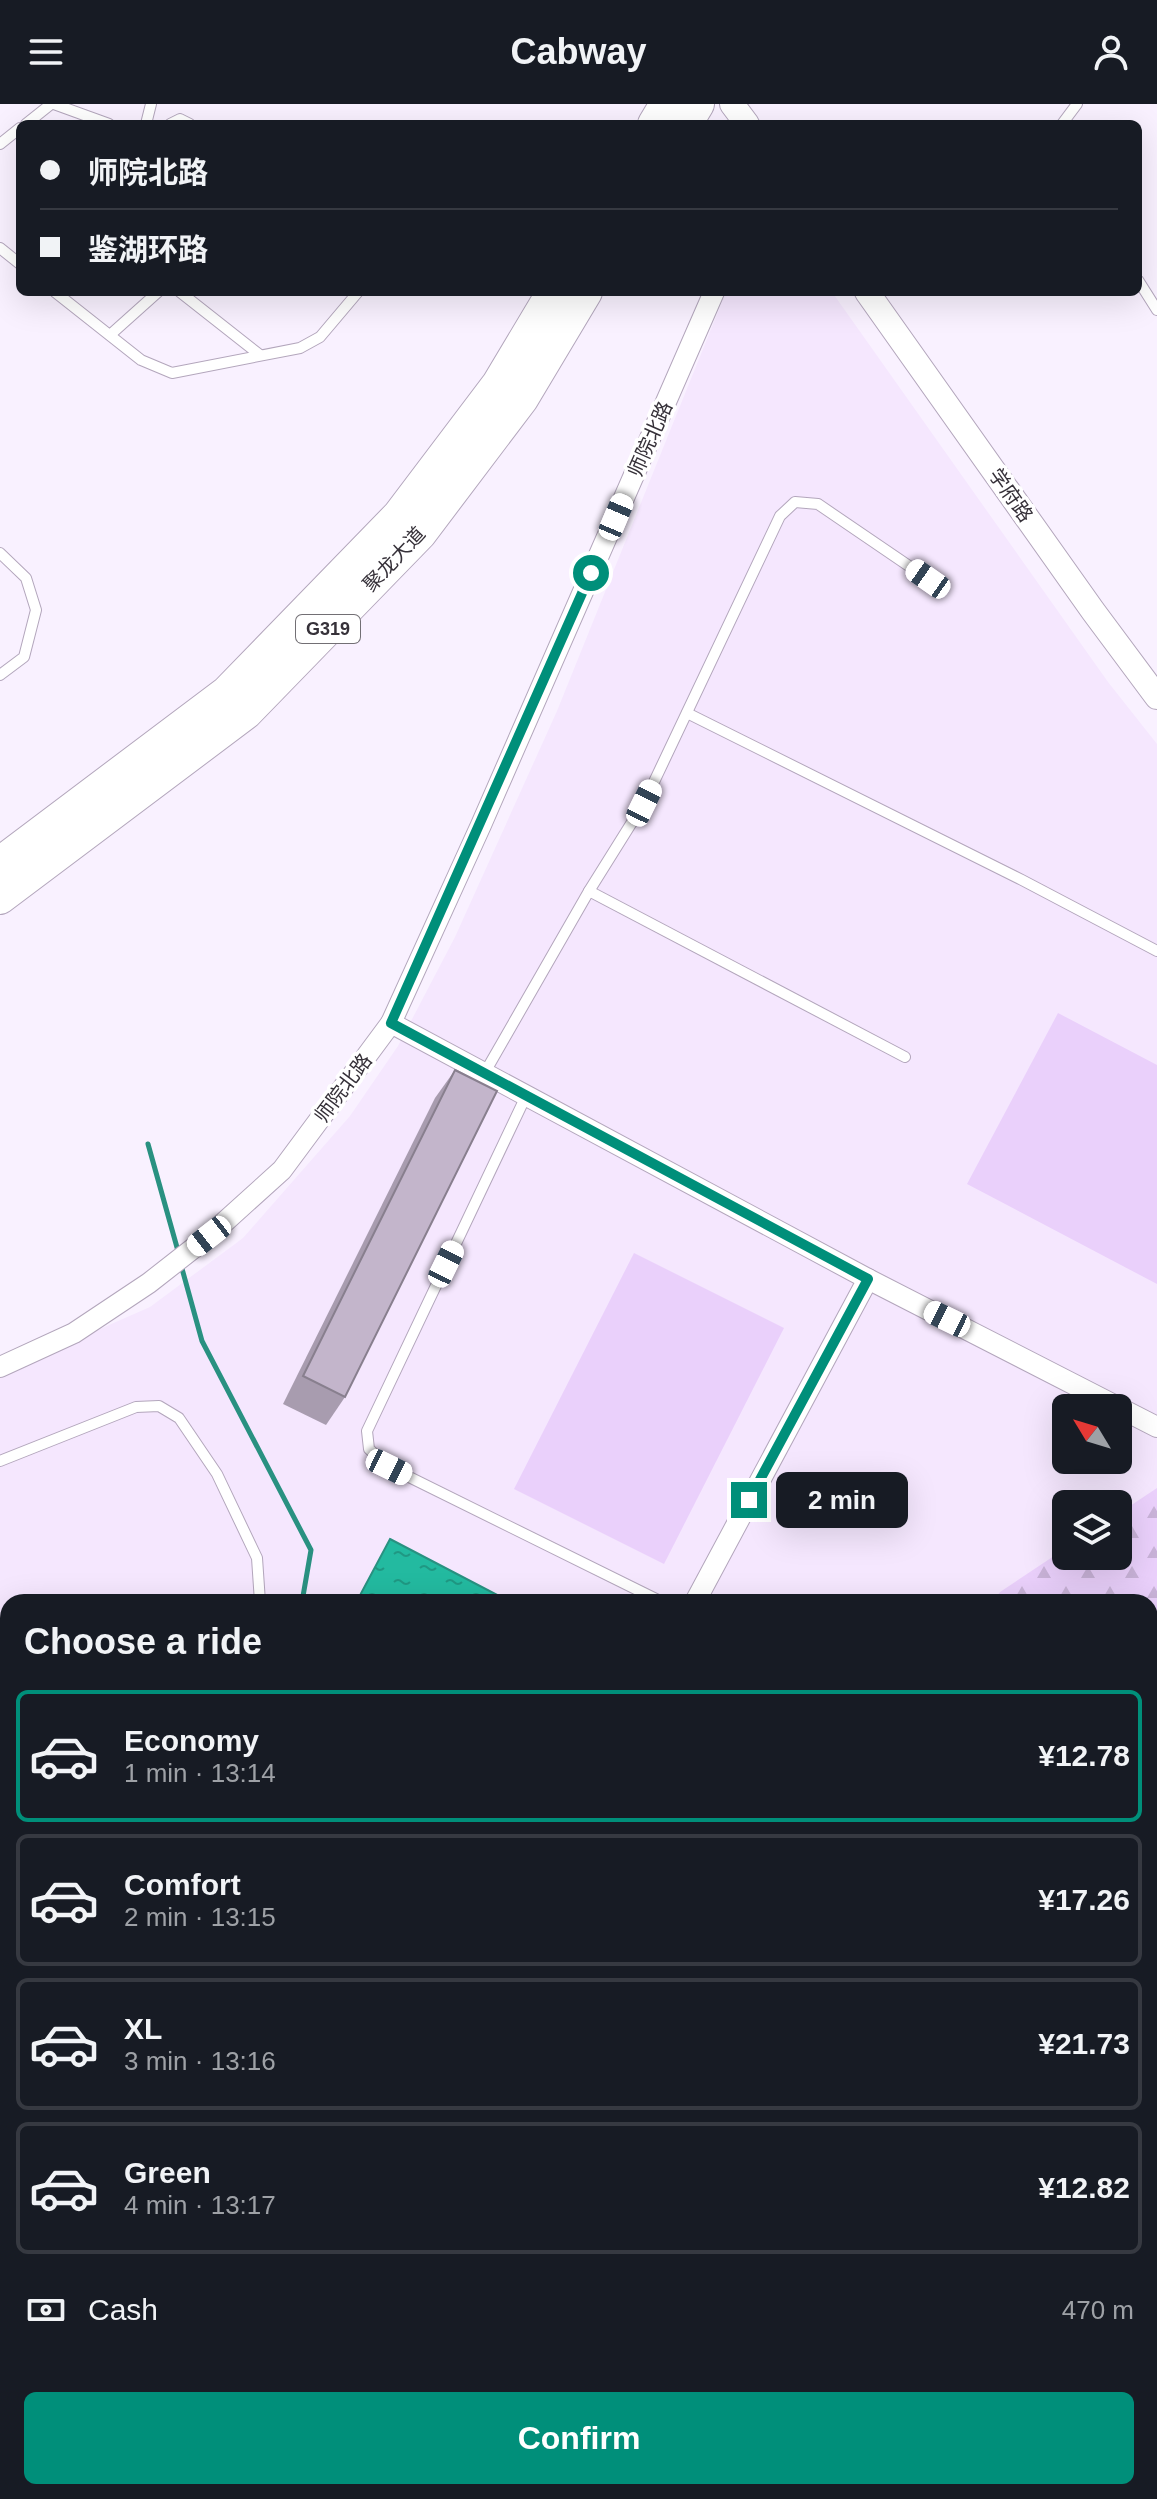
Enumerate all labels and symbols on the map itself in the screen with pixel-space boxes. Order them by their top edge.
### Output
street label: 师院北路 [624,398,676,480]
street label: 学府路 [985,464,1037,526]
car [596,490,636,544]
street label: 聚龙大道 [359,522,429,596]
route start [573,555,609,591]
car [901,555,955,603]
road number: G319 [296,615,360,643]
car [623,776,665,830]
street label: 师院北路 [310,1049,376,1127]
car [183,1212,235,1260]
car [425,1237,467,1291]
car [920,1298,974,1340]
north arrow [1052,1394,1132,1474]
car [362,1446,416,1488]
callout: 2 min [777,1472,909,1528]
route end [731,1482,767,1518]

